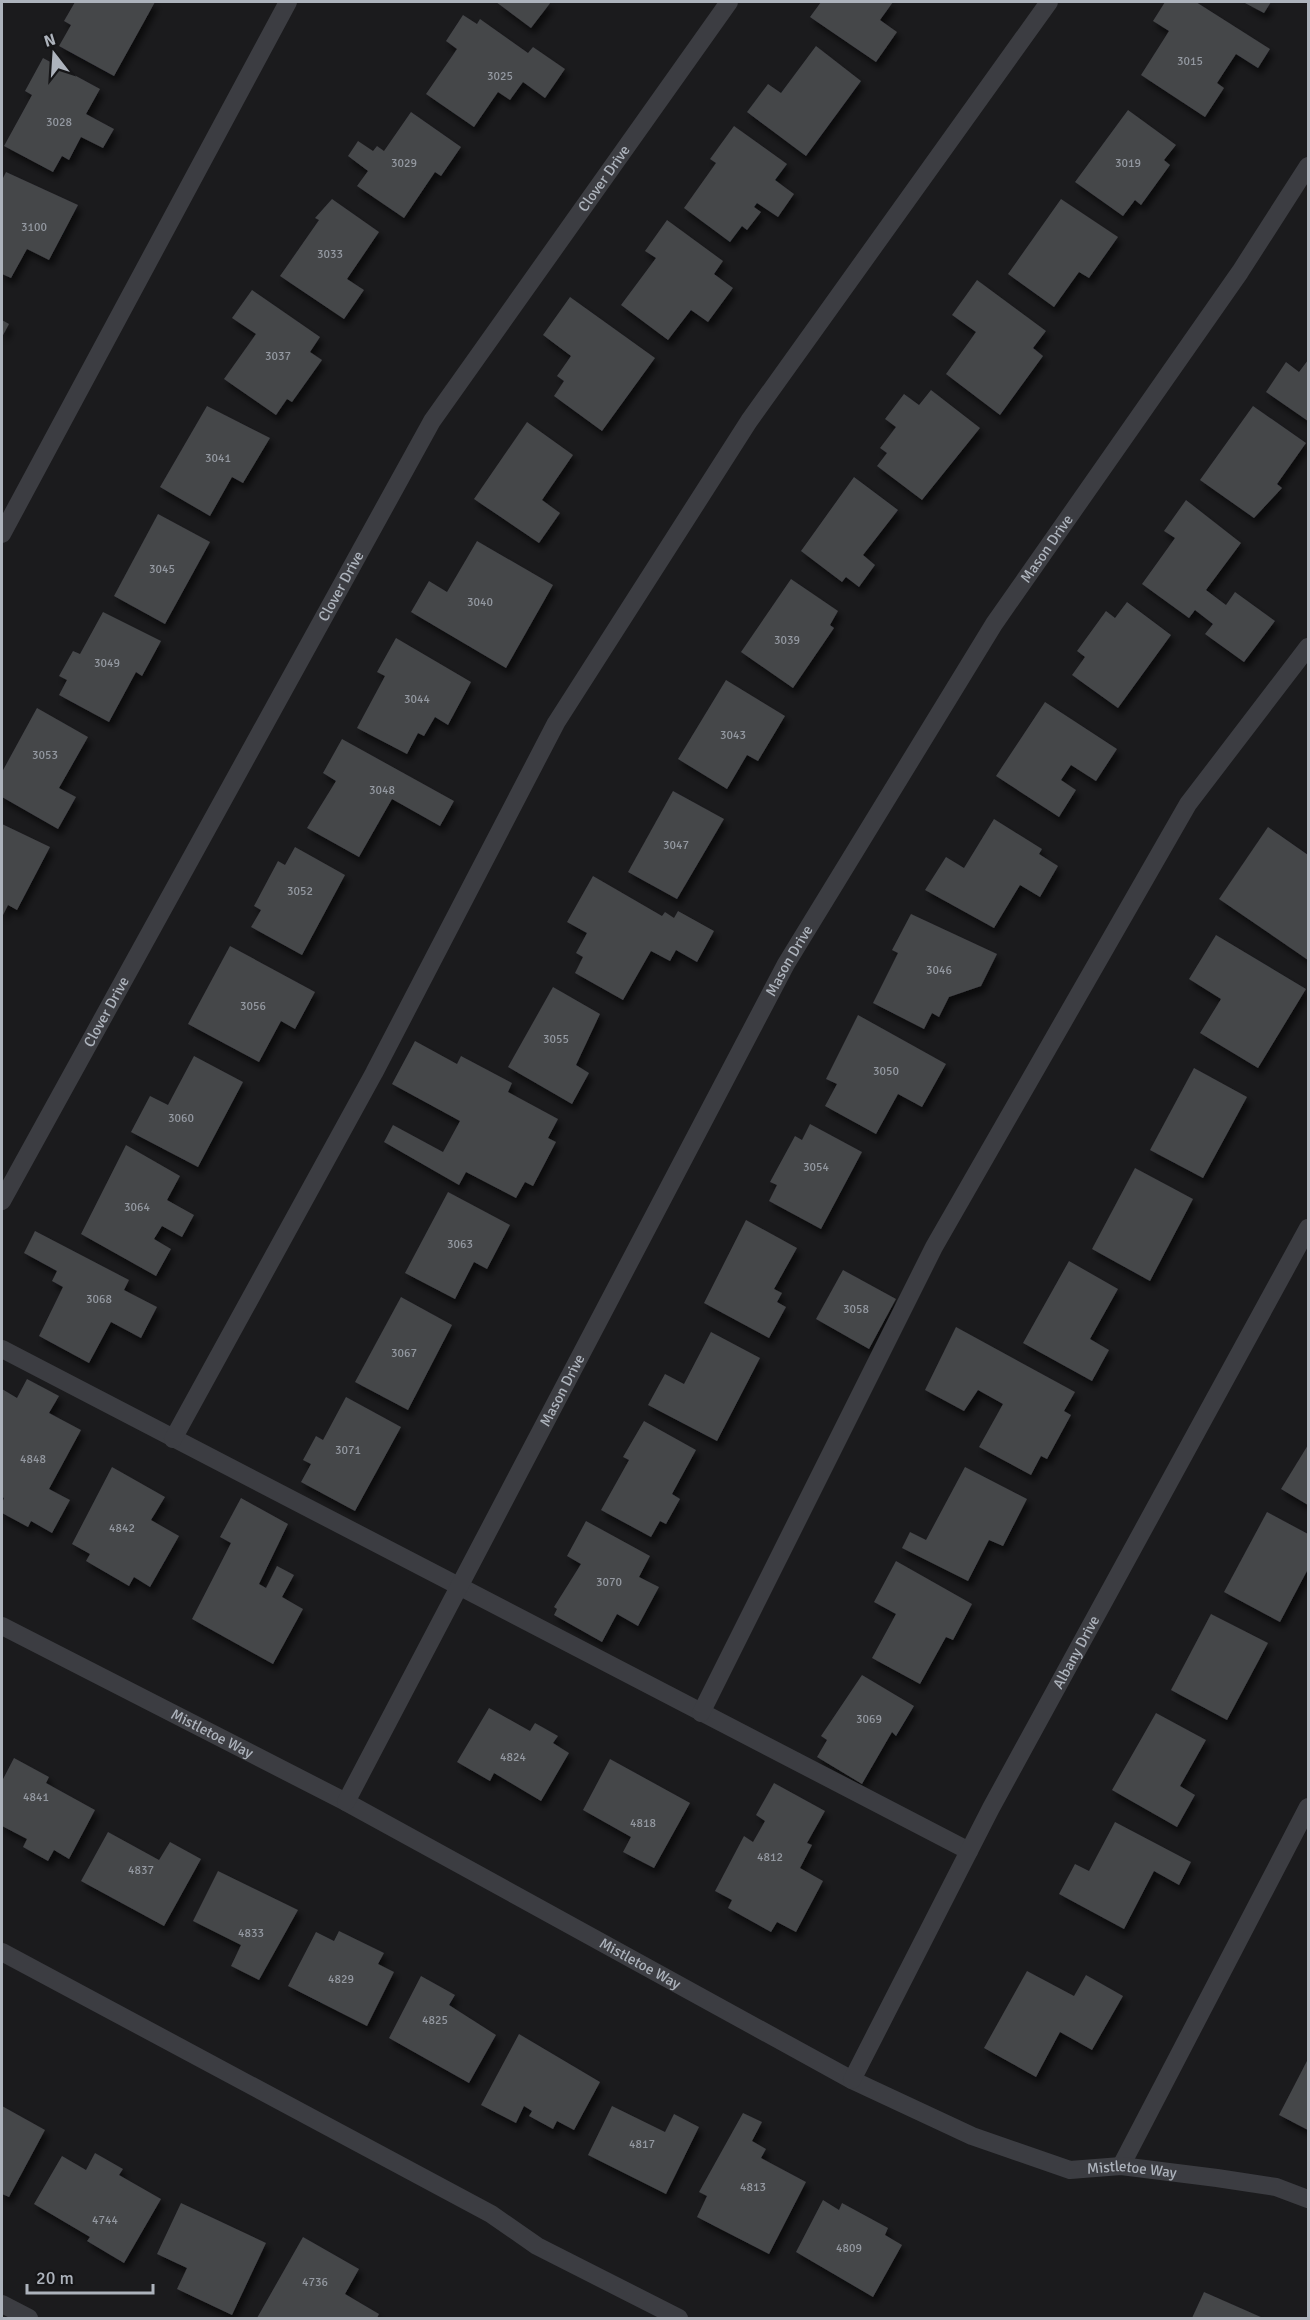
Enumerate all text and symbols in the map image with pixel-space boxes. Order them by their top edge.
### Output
north arrow [24,24,84,84]
text: N [42,29,58,52]
house number: 3015 [1177,54,1203,69]
house number: 3025 [487,69,513,84]
house number: 3028 [46,115,72,130]
street label: Clover Drive [574,142,634,215]
house number: 3029 [391,156,417,171]
house number: 3019 [1115,156,1141,171]
house number: 3100 [21,220,47,235]
house number: 3033 [317,247,343,262]
house number: 3037 [265,349,291,364]
house number: 3041 [205,451,231,466]
street label: Mason Drive [1017,511,1077,586]
street label: Clover Drive [314,548,368,625]
house number: 3045 [149,562,175,577]
house number: 3040 [467,595,493,610]
house number: 3039 [774,633,800,648]
house number: 3049 [94,656,120,671]
house number: 3044 [404,692,430,707]
house number: 3043 [720,728,746,743]
house number: 3053 [32,748,58,763]
house number: 3048 [369,783,395,798]
house number: 3047 [663,838,689,853]
house number: 3052 [287,884,313,899]
street label: Mason Drive [762,922,817,999]
house number: 3046 [926,963,952,978]
street label: Clover Drive [80,974,133,1050]
house number: 3056 [240,999,266,1014]
house number: 3055 [543,1032,569,1047]
house number: 3050 [873,1064,899,1079]
house number: 3060 [168,1111,194,1126]
house number: 3054 [803,1160,829,1175]
house number: 3064 [124,1200,150,1215]
house number: 3063 [447,1237,473,1252]
house number: 3068 [86,1292,112,1307]
house number: 3058 [843,1302,869,1317]
house number: 3067 [391,1346,417,1361]
street label: Mason Drive [536,1351,589,1430]
house number: 3071 [335,1443,361,1458]
house number: 4848 [20,1452,46,1467]
house number: 4842 [109,1521,135,1536]
house number: 3070 [596,1575,622,1590]
street label: Albany Drive [1049,1612,1103,1692]
street label: Mistletoe Way [168,1705,256,1762]
house number: 3069 [856,1712,882,1727]
house number: 4824 [500,1750,526,1765]
house number: 4841 [23,1790,49,1805]
house number: 4818 [630,1816,656,1831]
house number: 4812 [757,1850,783,1865]
house number: 4837 [128,1863,154,1878]
house number: 4833 [238,1926,264,1941]
street label: Mistletoe Way [596,1934,684,1993]
house number: 4829 [328,1972,354,1987]
house number: 4825 [422,2013,448,2028]
house number: 4817 [629,2137,655,2152]
street label: Mistletoe Way [1086,2157,1178,2182]
house number: 4813 [740,2180,766,2195]
house number: 4744 [92,2213,118,2228]
house number: 4809 [836,2241,862,2256]
scale bar [27,2257,153,2295]
text: 20 m [36,2267,74,2289]
house number: 4736 [302,2275,328,2290]

